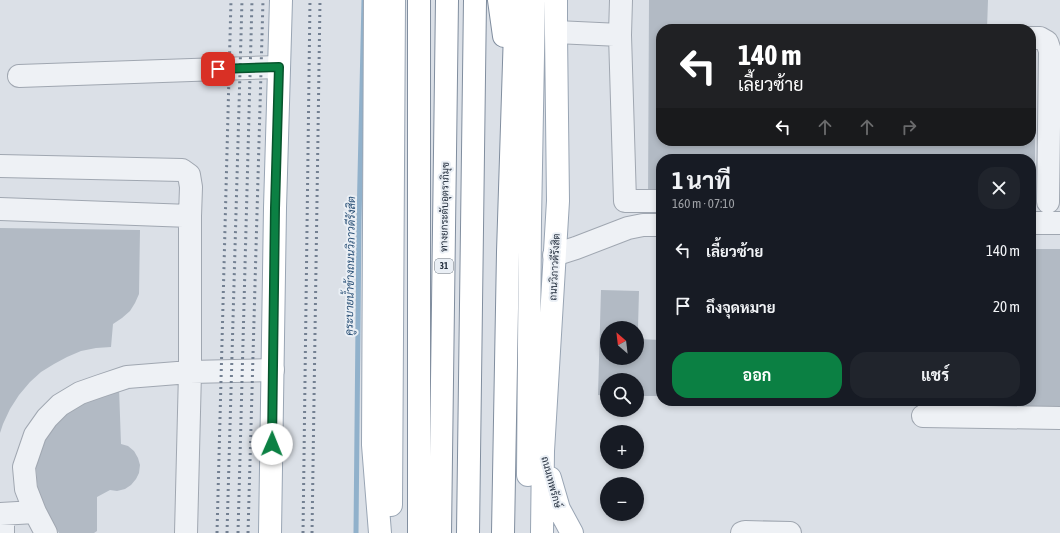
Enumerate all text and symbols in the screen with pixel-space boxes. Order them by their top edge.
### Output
text: 140 m [738,39,801,71]
icon: left [672,40,724,92]
pin [201,52,235,86]
icon: arrive [207,58,229,80]
text: เลี้ยวซ้าย [738,74,804,95]
icon: left [772,116,794,138]
icon: ahead [814,116,836,138]
icon: ahead [856,116,878,138]
icon: right [898,116,920,138]
street label: ทางยกระดับอุตราภิมุข [437,162,453,252]
text: 1 นาที [672,167,731,194]
button: close [978,167,1020,209]
water label: คูระบายน้ำข้างถนนวิภาวดีรังสิต [338,196,359,336]
text: 160 m · 07:10 [672,196,735,211]
street label: ถนนวิภาวดีรังสิต [546,233,562,301]
icon: left [672,239,694,261]
text: 140 m [986,242,1020,259]
text: เลี้ยวซ้าย [706,243,763,260]
road number: 31 [435,259,453,273]
icon: arrive [672,295,694,317]
text: 20 m [993,298,1020,315]
text: ถึงจุดหมาย [706,299,776,316]
north arrow [600,321,644,365]
map controls [600,321,644,521]
button: ออก [672,352,842,398]
button: แชร์ [850,352,1020,398]
button: search [600,373,644,417]
position arrow [251,423,293,465]
button: + [600,425,644,469]
street label: ถนนเทพรักษ์ [539,455,566,509]
button: − [600,477,644,521]

